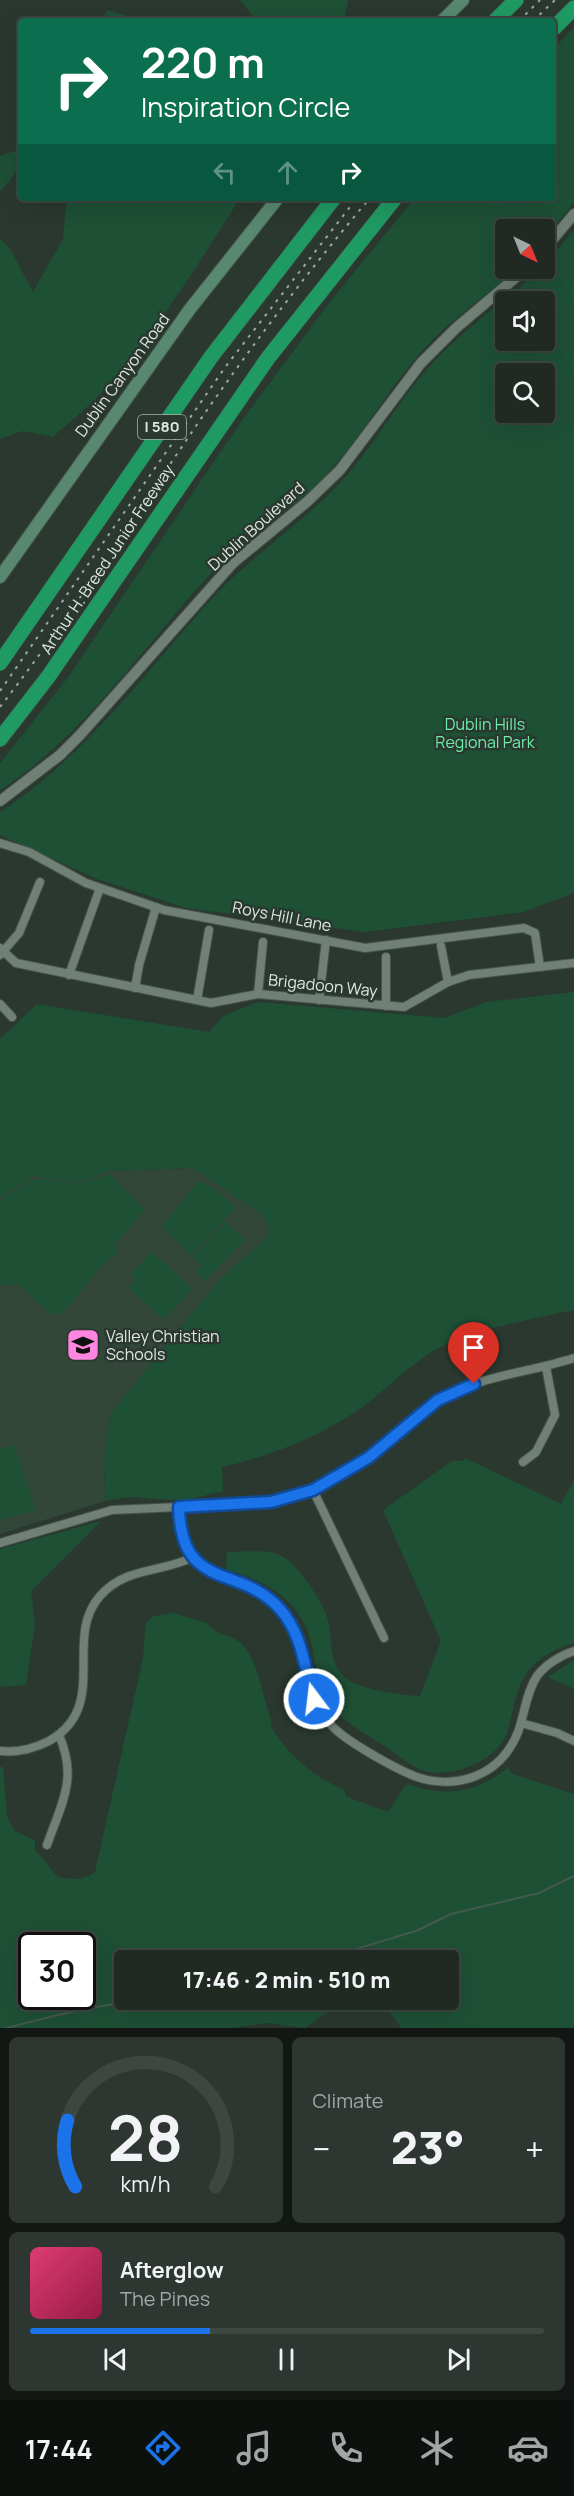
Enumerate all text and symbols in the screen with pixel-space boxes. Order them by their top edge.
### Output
text: 220 m [141,33,265,91]
icon: right [42,42,120,120]
text: Inspiration Circle [141,88,350,125]
icon: left [208,156,241,189]
icon: ahead [271,156,304,189]
icon: right [334,156,367,189]
north arrow [495,219,555,279]
map controls [495,219,555,423]
button: sound [495,291,555,351]
street label: Dublin Canyon Road [70,309,174,441]
button: search [495,363,555,423]
road number: I 580 [138,415,186,439]
street label: Arthur H. Breed Junior Freeway [35,459,179,658]
street label: Dublin Boulevard [203,477,309,575]
park label: Dublin Hills Regional Park [435,713,536,753]
street label: Roys Hill Lane [231,896,333,936]
street label: Brigadoon Way [267,968,379,1002]
pin [448,1322,499,1384]
place label: Valley Christian Schools [106,1325,220,1365]
school or university icon: Valley Christian Schools [65,1327,101,1363]
icon: arrive [457,1331,490,1364]
position arrow [282,1667,346,1731]
speed limit sign: 30 [18,1932,96,2010]
text: 17:46 · 2 min · 510 m [183,1965,390,1995]
text: Climate [313,2087,384,2114]
text: 28 [108,2094,183,2180]
text: 23° [391,2116,465,2178]
text: − [313,2126,330,2171]
text: + [525,2126,544,2171]
text: km/h [121,2169,171,2198]
text: Afterglow [120,2255,224,2285]
text: The Pines [120,2285,210,2312]
icon: previous [99,2343,132,2376]
icon: pause [270,2343,303,2376]
icon: next [442,2343,475,2376]
icon: directions [142,2427,184,2469]
icon: music [233,2427,275,2469]
icon: phone [325,2427,367,2469]
icon: climate [416,2427,458,2469]
icon: car [507,2427,549,2469]
text: 17:44 [25,2430,93,2467]

